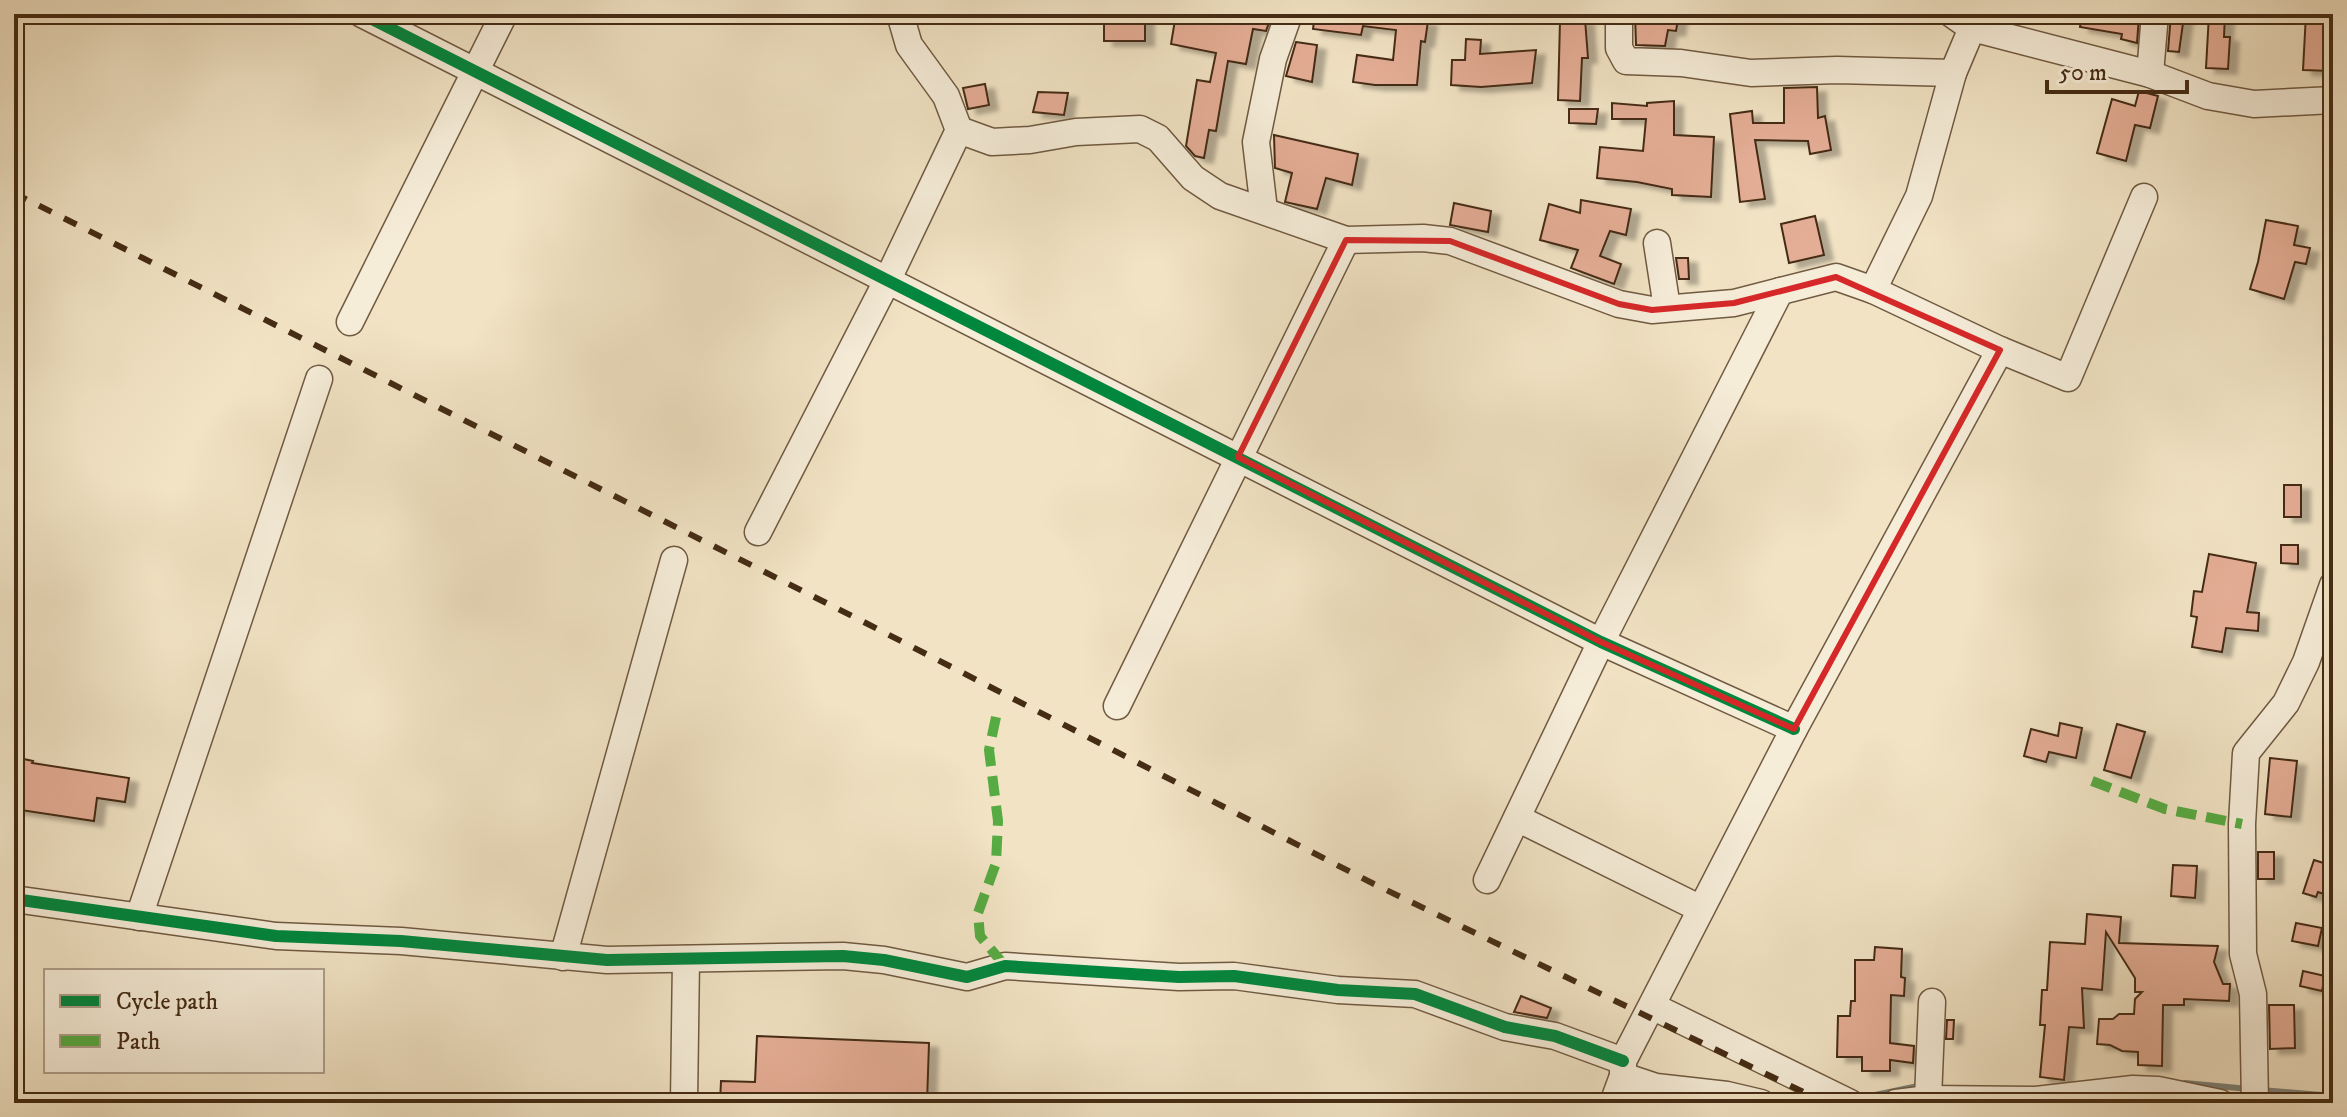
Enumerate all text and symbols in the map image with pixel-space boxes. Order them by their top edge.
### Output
scale bar [2047,44,2187,94]
text: 50 m [2059,58,2107,88]
legend [44,969,324,1073]
text: Cycle path [116,987,218,1017]
text: Path [116,1027,161,1057]

